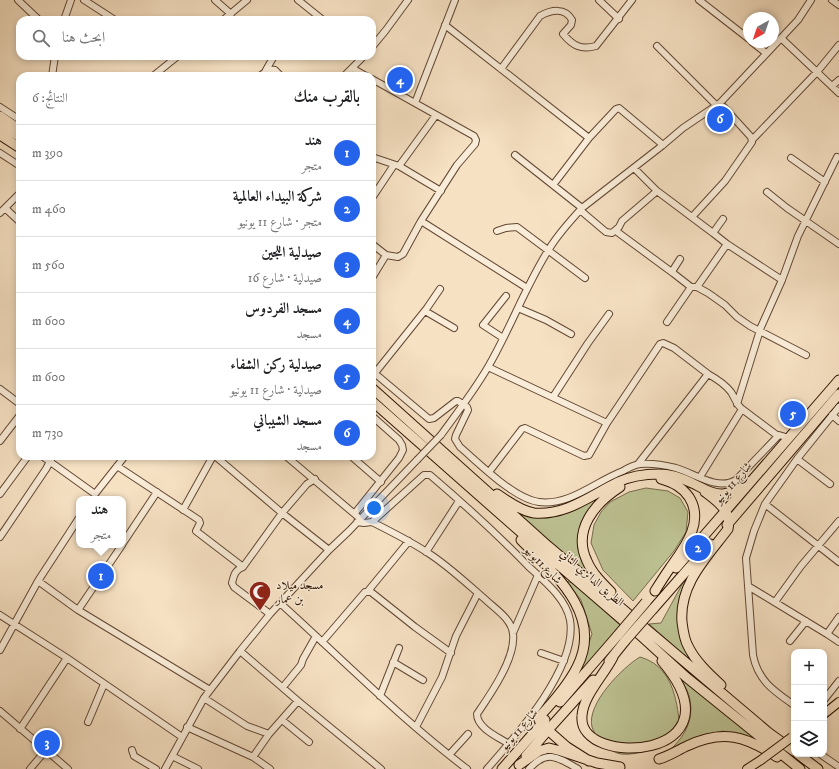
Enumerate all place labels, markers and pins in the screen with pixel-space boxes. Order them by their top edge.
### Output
pin: 4 [387,65,413,95]
pin: 6 [707,104,733,134]
pin: 5 [780,399,806,429]
pin: 2 [685,533,711,563]
pin: 1 [88,561,114,591]
place label: مسجد ميلاد بن عمار [275,578,323,607]
mosque icon: مسجد ميلاد بن عمار [247,579,273,612]
pin: 3 [34,728,60,758]

